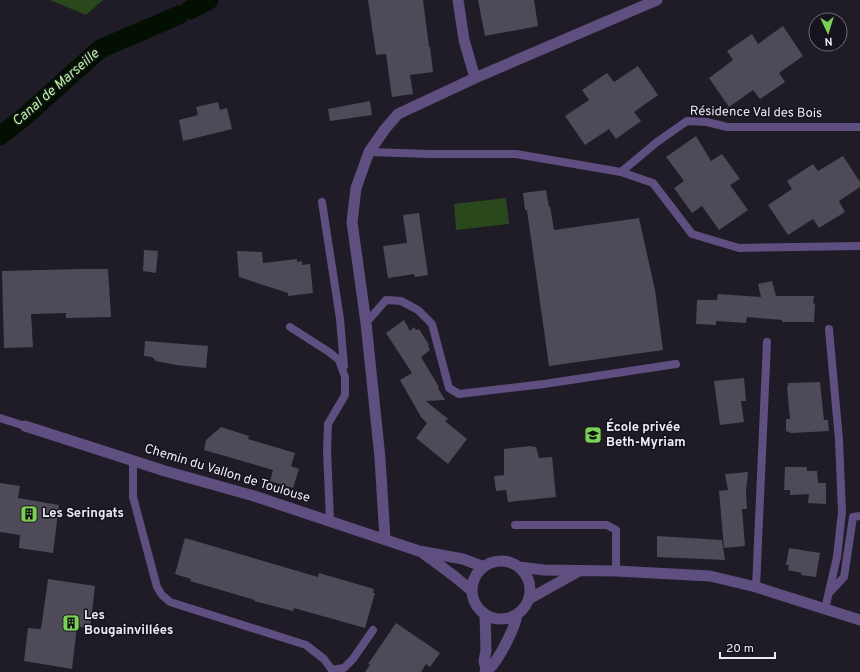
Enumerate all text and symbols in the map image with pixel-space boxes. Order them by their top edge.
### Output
north arrow [808,12,848,52]
text: N [824,34,833,48]
water label: Canal de Marseille [9,45,103,130]
street label: Résidence Val des Bois [690,104,822,122]
place label: École privée Beth-Myriam [606,418,686,451]
school or university icon: École privée Beth-Myriam [583,425,603,445]
street label: Chemin du Vallon de Toulouse [142,441,312,507]
building icon: Les Seringats [19,504,39,524]
place label: Les Seringats [42,506,124,522]
place label: Les Bougainvillées [84,608,173,639]
building icon: Les Bougainvillées [61,613,81,633]
scale bar [720,634,775,660]
text: 20 m [726,641,754,657]

